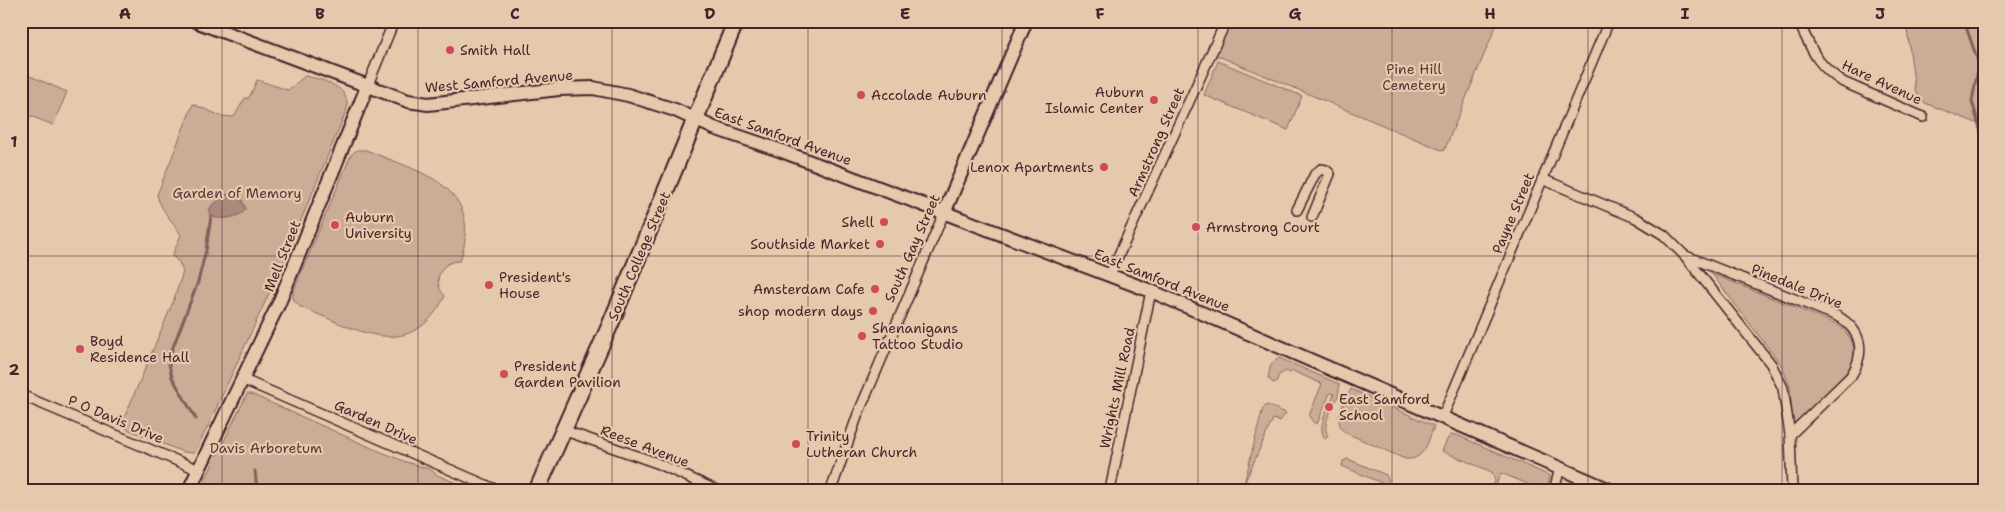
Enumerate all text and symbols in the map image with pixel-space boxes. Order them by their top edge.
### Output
text: A [119,3,131,24]
text: B [315,3,325,24]
text: C [510,3,520,24]
text: D [704,3,716,24]
text: E [900,3,910,24]
text: F [1095,3,1105,24]
text: G [1289,3,1302,24]
text: H [1484,3,1496,24]
text: I [1681,3,1690,24]
text: J [1875,3,1885,24]
place label: Smith Hall [460,41,531,59]
marker: Smith Hall [444,44,456,56]
street label: Hare Avenue [1839,56,1925,108]
park label: Pine Hill Cemetery [1382,60,1446,94]
street label: West Samford Avenue [424,66,574,96]
place label: Auburn Islamic Center [1045,83,1144,117]
street label: Armstrong Street [1124,84,1188,200]
place label: Accolade Auburn [871,86,987,104]
marker: Accolade Auburn [855,89,867,101]
marker: Auburn Islamic Center [1148,94,1160,106]
street label: East Samford Avenue [712,103,854,169]
text: 1 [10,131,18,152]
place label: Lenox Apartments [970,158,1094,176]
marker: Lenox Apartments [1098,161,1110,173]
street label: Payne Street [1488,170,1538,256]
park label: Garden of Memory [172,184,302,202]
street label: South College Street [604,189,674,323]
street label: South Gay Street [880,191,944,305]
place label: Auburn University [345,208,412,242]
place label: Shell [841,213,875,231]
marker: Shell [878,216,890,228]
street label: Mell Street [260,218,304,294]
place label: Armstrong Court [1206,218,1320,236]
marker: Auburn University [329,219,341,231]
marker: Armstrong Court [1190,221,1202,233]
place label: Southside Market [750,235,870,253]
marker: Southside Market [874,238,886,250]
street label: East Samford Avenue [1091,244,1233,316]
street label: Pinedale Drive [1749,260,1845,313]
place label: President's House [499,268,571,302]
marker: President's House [483,279,495,291]
place label: Amsterdam Cafe [753,280,865,298]
marker: Amsterdam Cafe [869,283,881,295]
place label: shop modern days [738,302,863,320]
marker: shop modern days [867,305,879,317]
place label: Shenanigans Tattoo Studio [872,319,963,353]
street label: Wrights Mill Road [1095,326,1139,450]
marker: Shenanigans Tattoo Studio [856,330,868,342]
place label: Boyd Residence Hall [90,332,190,366]
marker: Boyd Residence Hall [74,343,86,355]
place label: President Garden Pavilion [514,357,621,391]
text: 2 [8,359,20,380]
marker: President Garden Pavilion [498,368,510,380]
place label: East Samford School [1339,390,1430,424]
street label: P O Davis Drive [65,391,167,447]
street label: Garden Drive [332,396,421,448]
marker: East Samford School [1323,401,1335,413]
street label: Reese Avenue [598,421,692,471]
place label: Trinity Lutheran Church [806,427,917,461]
marker: Trinity Lutheran Church [790,438,802,450]
park label: Davis Arboretum [210,439,322,457]

